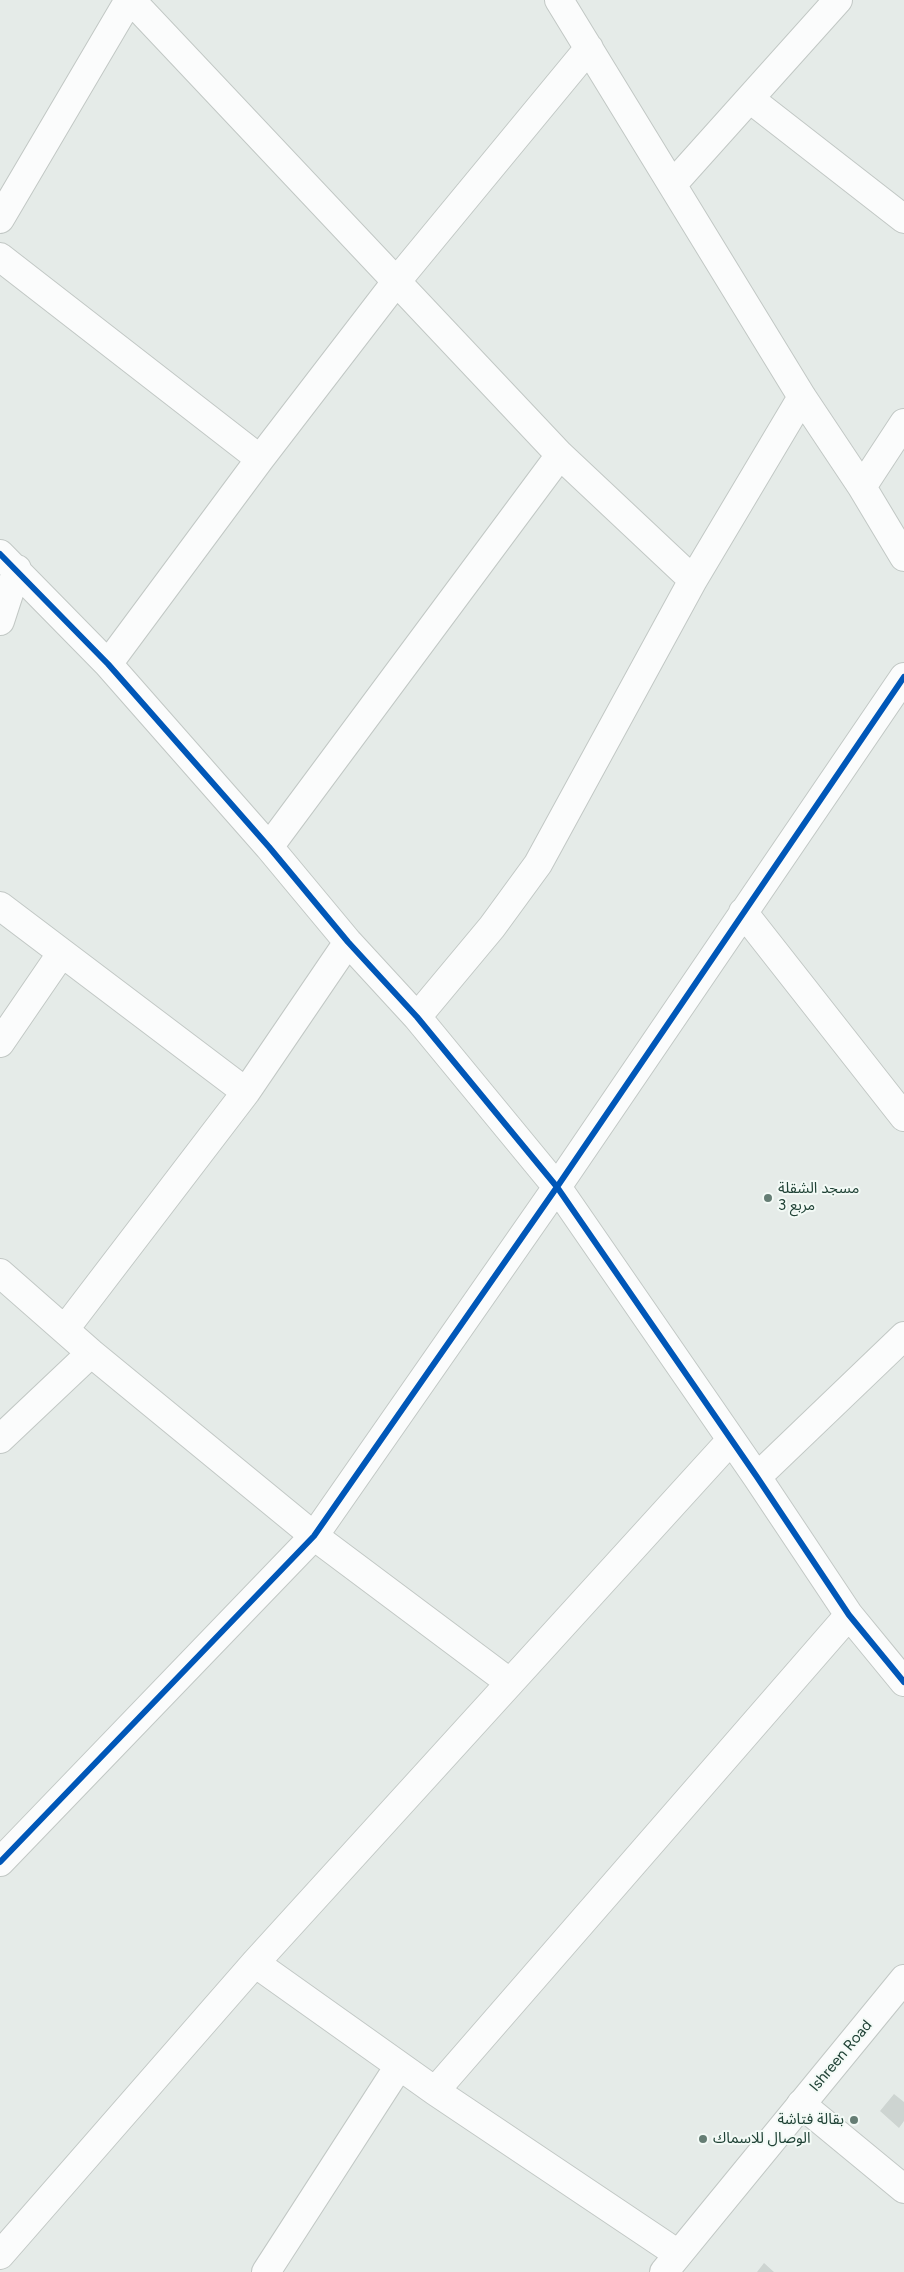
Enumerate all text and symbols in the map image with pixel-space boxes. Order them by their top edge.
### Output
place label: مسجد الشقلة مربع 3 [778,1180,859,1215]
marker: مسجد الشقلة مربع 3 [762,1192,774,1204]
street label: Ishreen Road [806,2017,876,2095]
place label: بقالة فتاشة [778,2111,844,2129]
marker: بقالة فتاشة [848,2114,860,2126]
place label: الوصال للاسماك [713,2130,810,2148]
marker: الوصال للاسماك [697,2133,709,2145]

